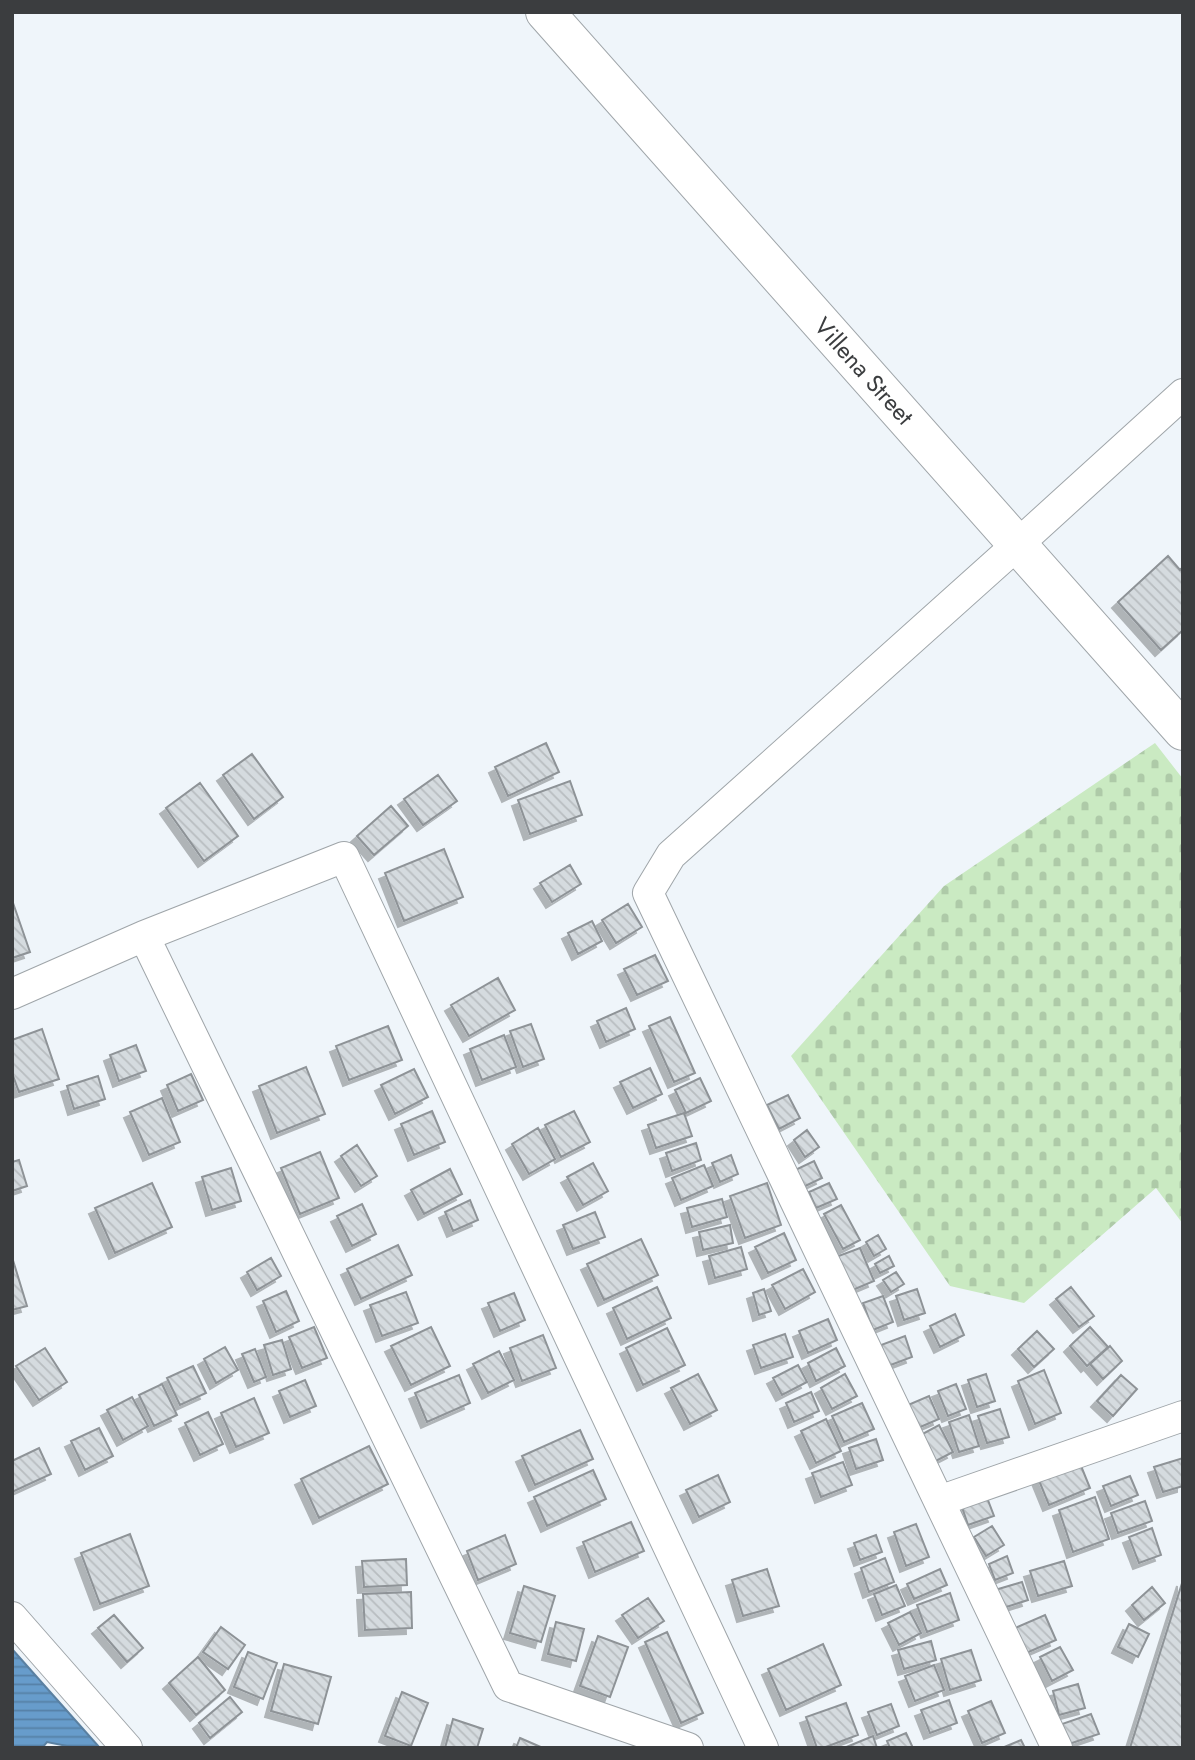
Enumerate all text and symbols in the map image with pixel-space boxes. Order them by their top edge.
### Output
street label: Villena Street [806,309,922,433]

